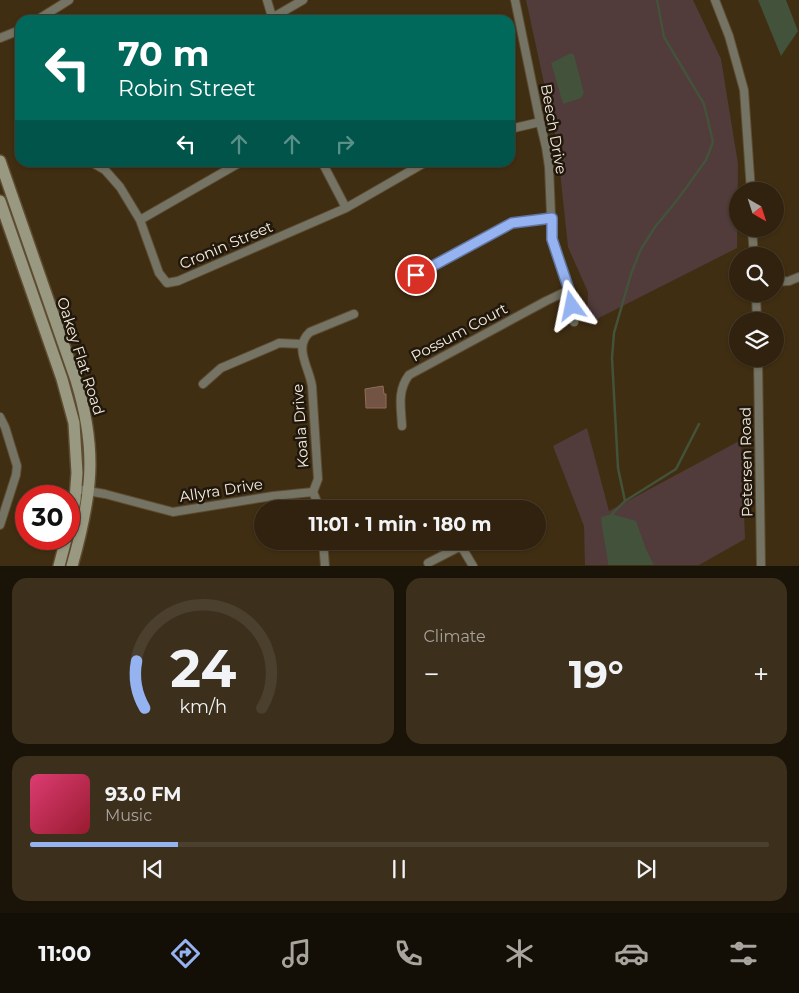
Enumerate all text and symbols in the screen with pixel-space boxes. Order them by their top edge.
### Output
text: 70 m [118,32,209,75]
icon: left [35,35,100,100]
text: Robin Street [118,75,256,102]
street label: Beech Drive [537,82,571,176]
icon: left [172,130,200,158]
icon: ahead [225,130,253,158]
icon: ahead [278,130,306,158]
icon: right [331,130,359,158]
north arrow [729,182,784,238]
map controls [729,182,784,367]
street label: Cronin Street [177,217,275,273]
button: search [729,247,784,302]
pin [395,254,437,296]
icon: arrive [402,261,430,289]
position arrow [545,279,597,331]
street label: Oakey Flat Road [53,295,109,417]
street label: Possum Court [407,299,511,365]
button: layers [729,312,784,367]
street label: Koala Drive [288,383,312,469]
street label: Petersen Road [736,407,756,517]
street label: Allyra Drive [178,474,264,506]
speed limit sign: 30 [15,485,80,550]
text: 11:01 · 1 min · 180 m [309,513,491,536]
text: Climate [424,627,486,646]
text: 24 [170,637,236,700]
text: 19° [569,651,624,698]
text: − [424,657,440,691]
text: + [753,657,769,691]
text: km/h [179,696,227,717]
text: 93.0 FM [105,783,181,806]
text: Music [105,806,152,825]
icon: previous [139,855,167,883]
icon: pause [385,855,413,883]
icon: next [632,855,660,883]
icon: directions [168,936,203,971]
icon: music [279,936,314,971]
icon: phone [391,936,426,971]
icon: climate [502,936,537,971]
icon: car [614,936,649,971]
icon: filters [726,936,761,971]
text: 11:00 [38,940,91,967]

